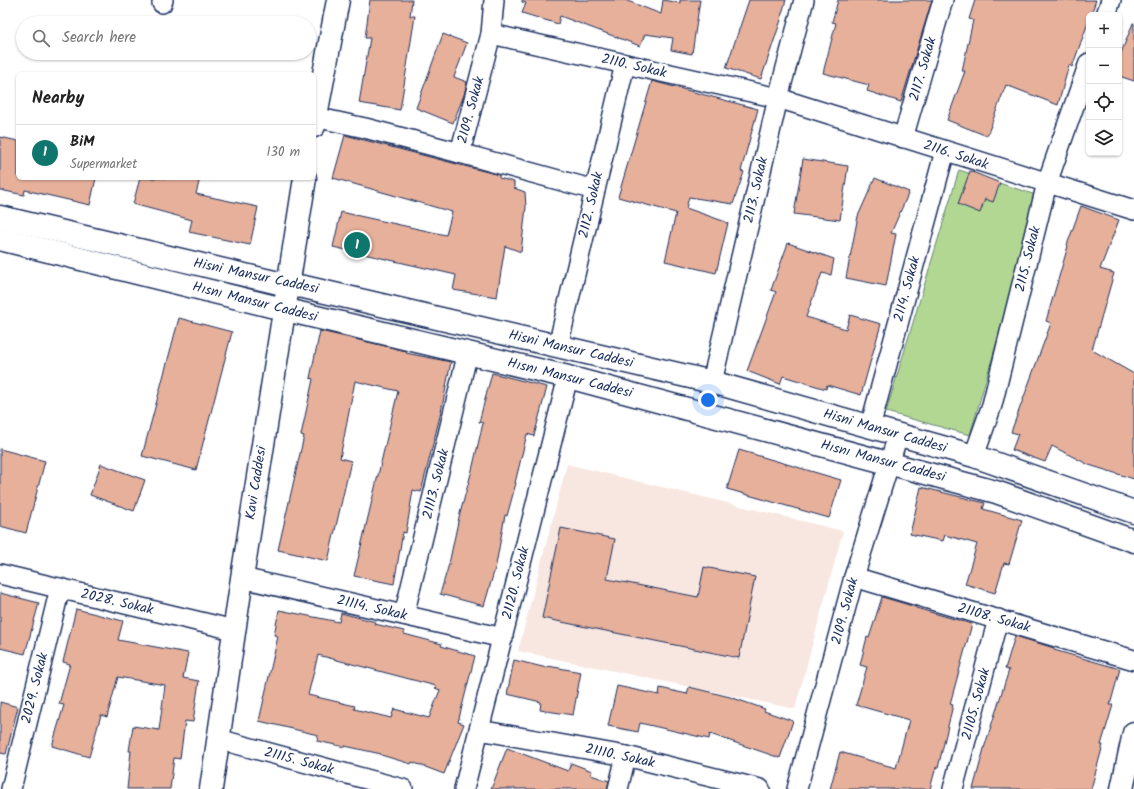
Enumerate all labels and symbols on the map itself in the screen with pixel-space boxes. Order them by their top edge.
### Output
street label: 2117. Sokak [903,34,943,104]
street label: 2110. Sokak [599,48,669,84]
street label: 2109. Sokak [451,74,491,146]
street label: 2116. Sokak [921,134,992,176]
street label: 2113. Sokak [738,154,774,225]
street label: 2112. Sokak [573,169,609,240]
street label: 2115. Sokak [1009,223,1047,294]
pin: 1 [344,230,370,260]
street label: Hisni Mansur Caddesi [191,252,321,300]
street label: 2114. Sokak [888,253,926,324]
street label: Hısnı Mansur Caddesi [190,276,321,328]
street label: Hisni Mansur Caddesi [506,324,636,374]
street label: Hısnı Mansur Caddesi [505,352,636,404]
your location [698,390,718,410]
street label: Hisni Mansur Caddesi [821,403,950,459]
street label: Hısnı Mansur Caddesi [818,434,948,488]
street label: Kavi Caddesi [239,444,273,521]
street label: 21113. Sokak [417,446,455,521]
street label: 21120. Sokak [496,544,536,622]
street label: 2109. Sokak [825,575,865,647]
street label: 2028. Sokak [78,583,156,621]
street label: 21114. Sokak [335,589,410,627]
street label: 21108. Sokak [955,597,1033,639]
street label: 2029. Sokak [16,650,55,726]
street label: 21105. Sokak [956,665,996,743]
street label: 21110. Sokak [583,738,657,774]
street label: 21115. Sokak [262,741,337,781]

